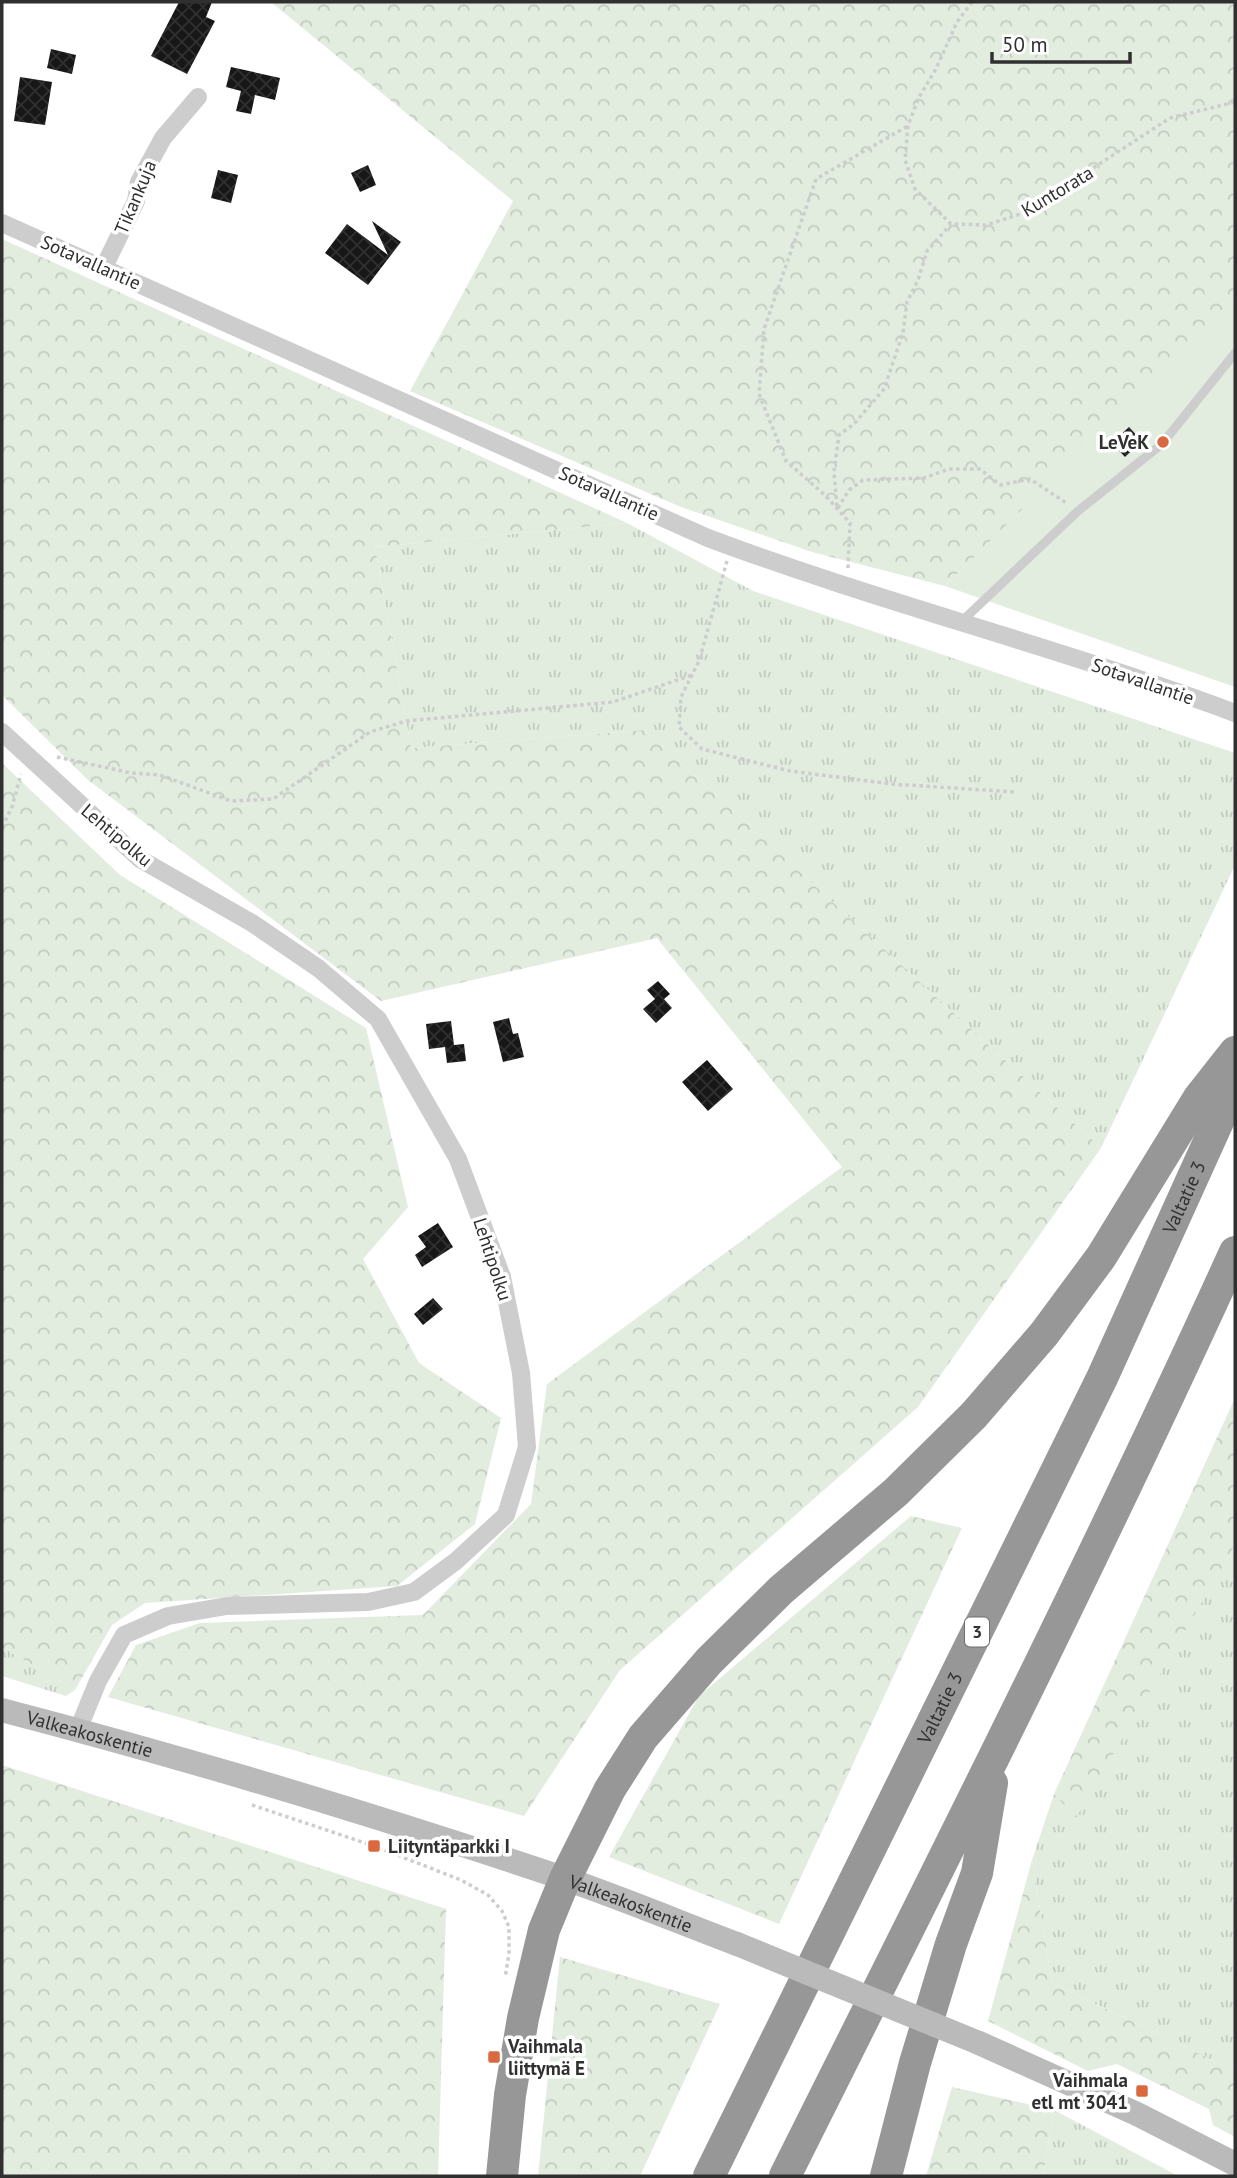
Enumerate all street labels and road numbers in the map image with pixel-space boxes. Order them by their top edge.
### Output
street label: Tikankuja [109,156,161,238]
street label: Kuntorata [1017,160,1097,222]
street label: Sotavallantie [37,229,145,295]
street label: Sotavallantie [555,460,663,526]
street label: Sotavallantie [1089,652,1197,710]
street label: Lehtipolku [76,798,158,872]
street label: Valtatie 3 [1157,1157,1211,1238]
street label: Lehtipolku [468,1215,518,1303]
road number: 3 [965,1618,989,1646]
street label: Valtatie 3 [911,1668,967,1749]
street label: Valkeakoskentie [23,1705,156,1762]
street label: Valkeakoskentie [565,1869,696,1938]

